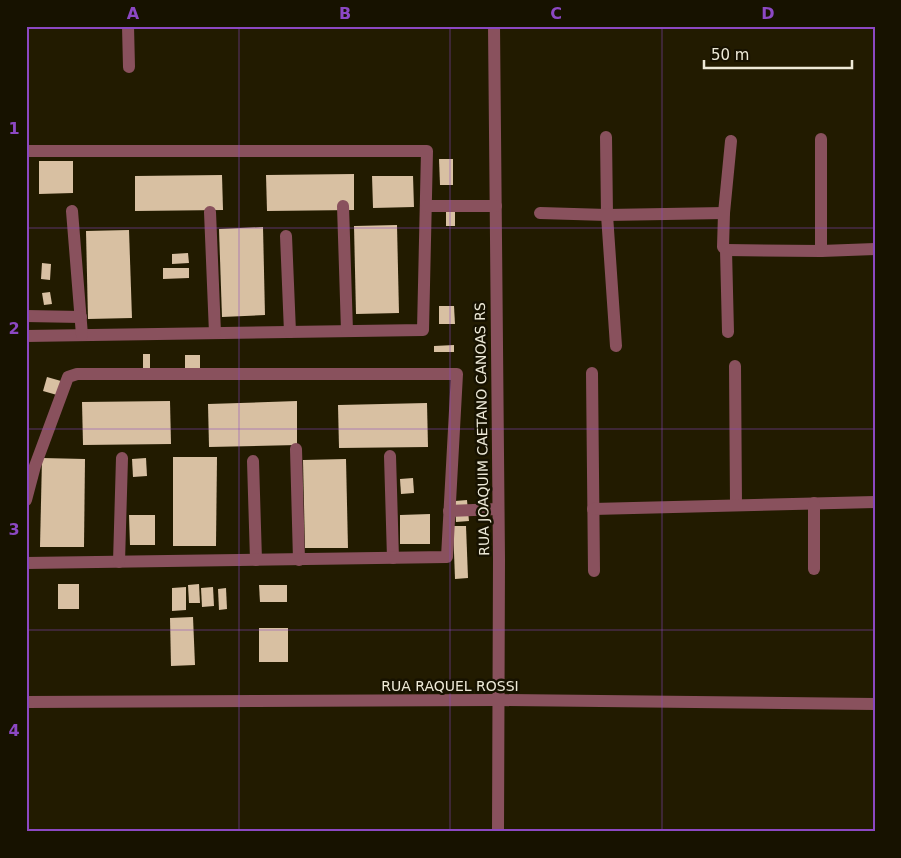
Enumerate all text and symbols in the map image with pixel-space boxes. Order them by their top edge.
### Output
text: A [127,4,140,23]
text: B [339,4,351,23]
text: C [550,4,562,23]
text: D [761,4,775,23]
scale bar [704,38,851,70]
text: 50 m [711,46,749,64]
text: 1 [8,119,20,138]
street label: RUA JOAQUIM CAETANO CANOAS RS [472,302,492,556]
text: 2 [8,319,20,338]
text: 3 [8,520,20,539]
street label: RUA RAQUEL ROSSI [381,678,519,694]
text: 4 [8,721,20,740]

